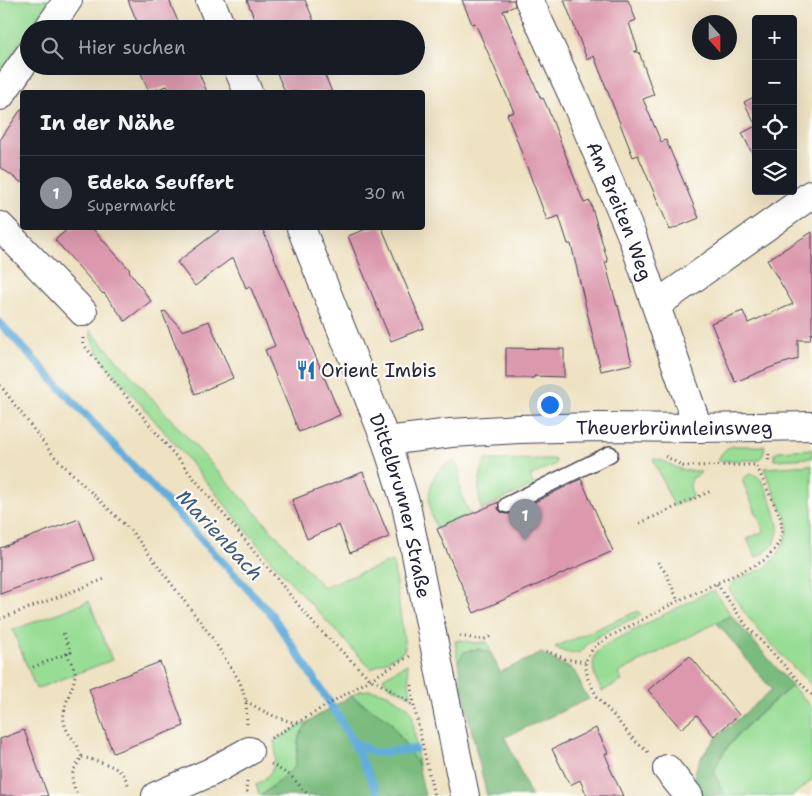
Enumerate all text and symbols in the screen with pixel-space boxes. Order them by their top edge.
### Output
north arrow [692,15,737,60]
map controls [752,15,797,195]
button: + [752,15,797,60]
search box [20,20,425,75]
icon: search [38,34,66,62]
text: Hier suchen [78,35,186,60]
button: − [752,60,797,105]
button: locate [752,105,797,150]
text: In der Nähe [40,109,175,137]
street label: Am Breiten Weg [581,138,658,284]
button: layers [752,150,797,195]
text: Edeka Seuffert [87,170,234,195]
text: 1 [52,183,60,204]
text: 30 m [364,183,405,204]
text: Supermarkt [87,195,176,216]
place label: Orient Imbis [321,358,437,383]
restaurant icon: Orient Imbis [295,359,317,381]
your location [537,392,563,418]
street label: Dittelbrunner Straße [363,410,437,601]
street label: Theuerbrünnleinsweg [576,415,773,441]
water label: Marienbach [171,484,269,586]
pin: 1 [509,499,541,540]

